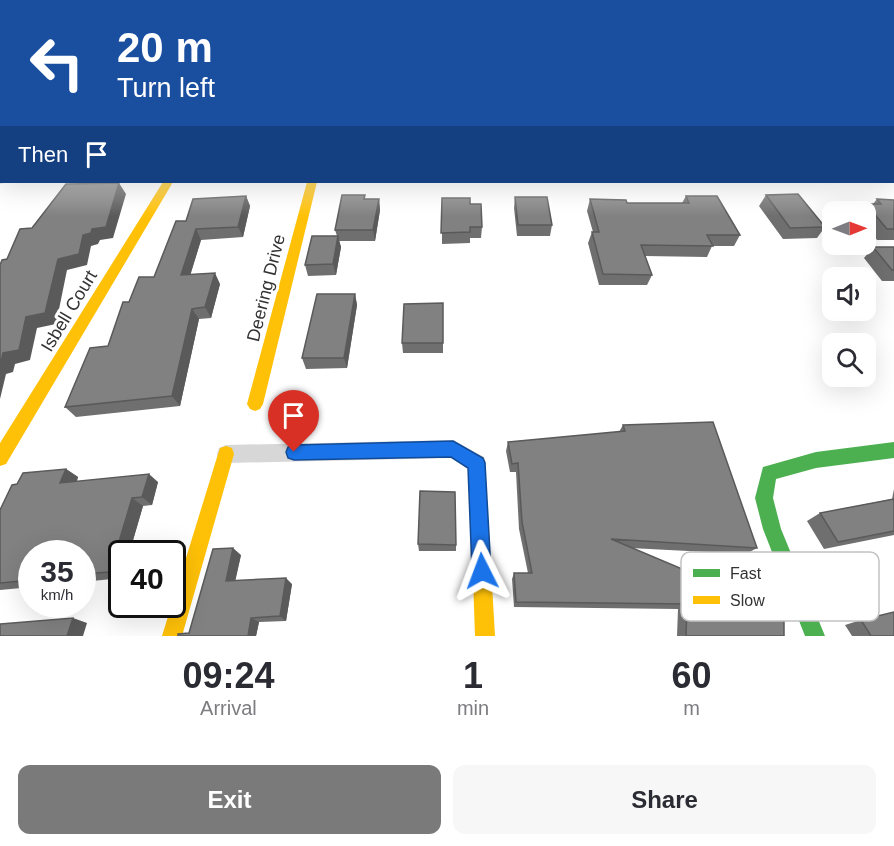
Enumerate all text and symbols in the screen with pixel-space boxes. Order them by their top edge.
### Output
icon: left [18,24,96,102]
text: 20 m [117,24,213,71]
text: Turn left [117,73,215,103]
icon: arrive [80,138,113,171]
text: Then [18,142,68,167]
north arrow [822,201,876,255]
map controls [822,201,876,387]
street label: Deering Drive [243,232,289,344]
street label: Isbell Court [37,267,101,355]
button: sound [822,267,876,321]
button: search [822,333,876,387]
pin [268,390,319,452]
icon: arrive [277,399,310,432]
position arrow [450,539,514,603]
speed limit sign: 40 [108,540,186,618]
legend [681,552,879,621]
text: 35 [40,555,74,588]
text: Fast [730,565,762,582]
text: km/h [41,586,73,603]
text: Slow [730,592,765,609]
text: 09:24 [182,655,274,696]
text: 1 [463,655,483,696]
text: 60 [672,655,712,696]
text: Arrival [200,697,257,719]
text: min [457,697,489,719]
text: m [683,697,700,719]
button: Exit [18,765,441,834]
button: Share [453,765,876,834]

